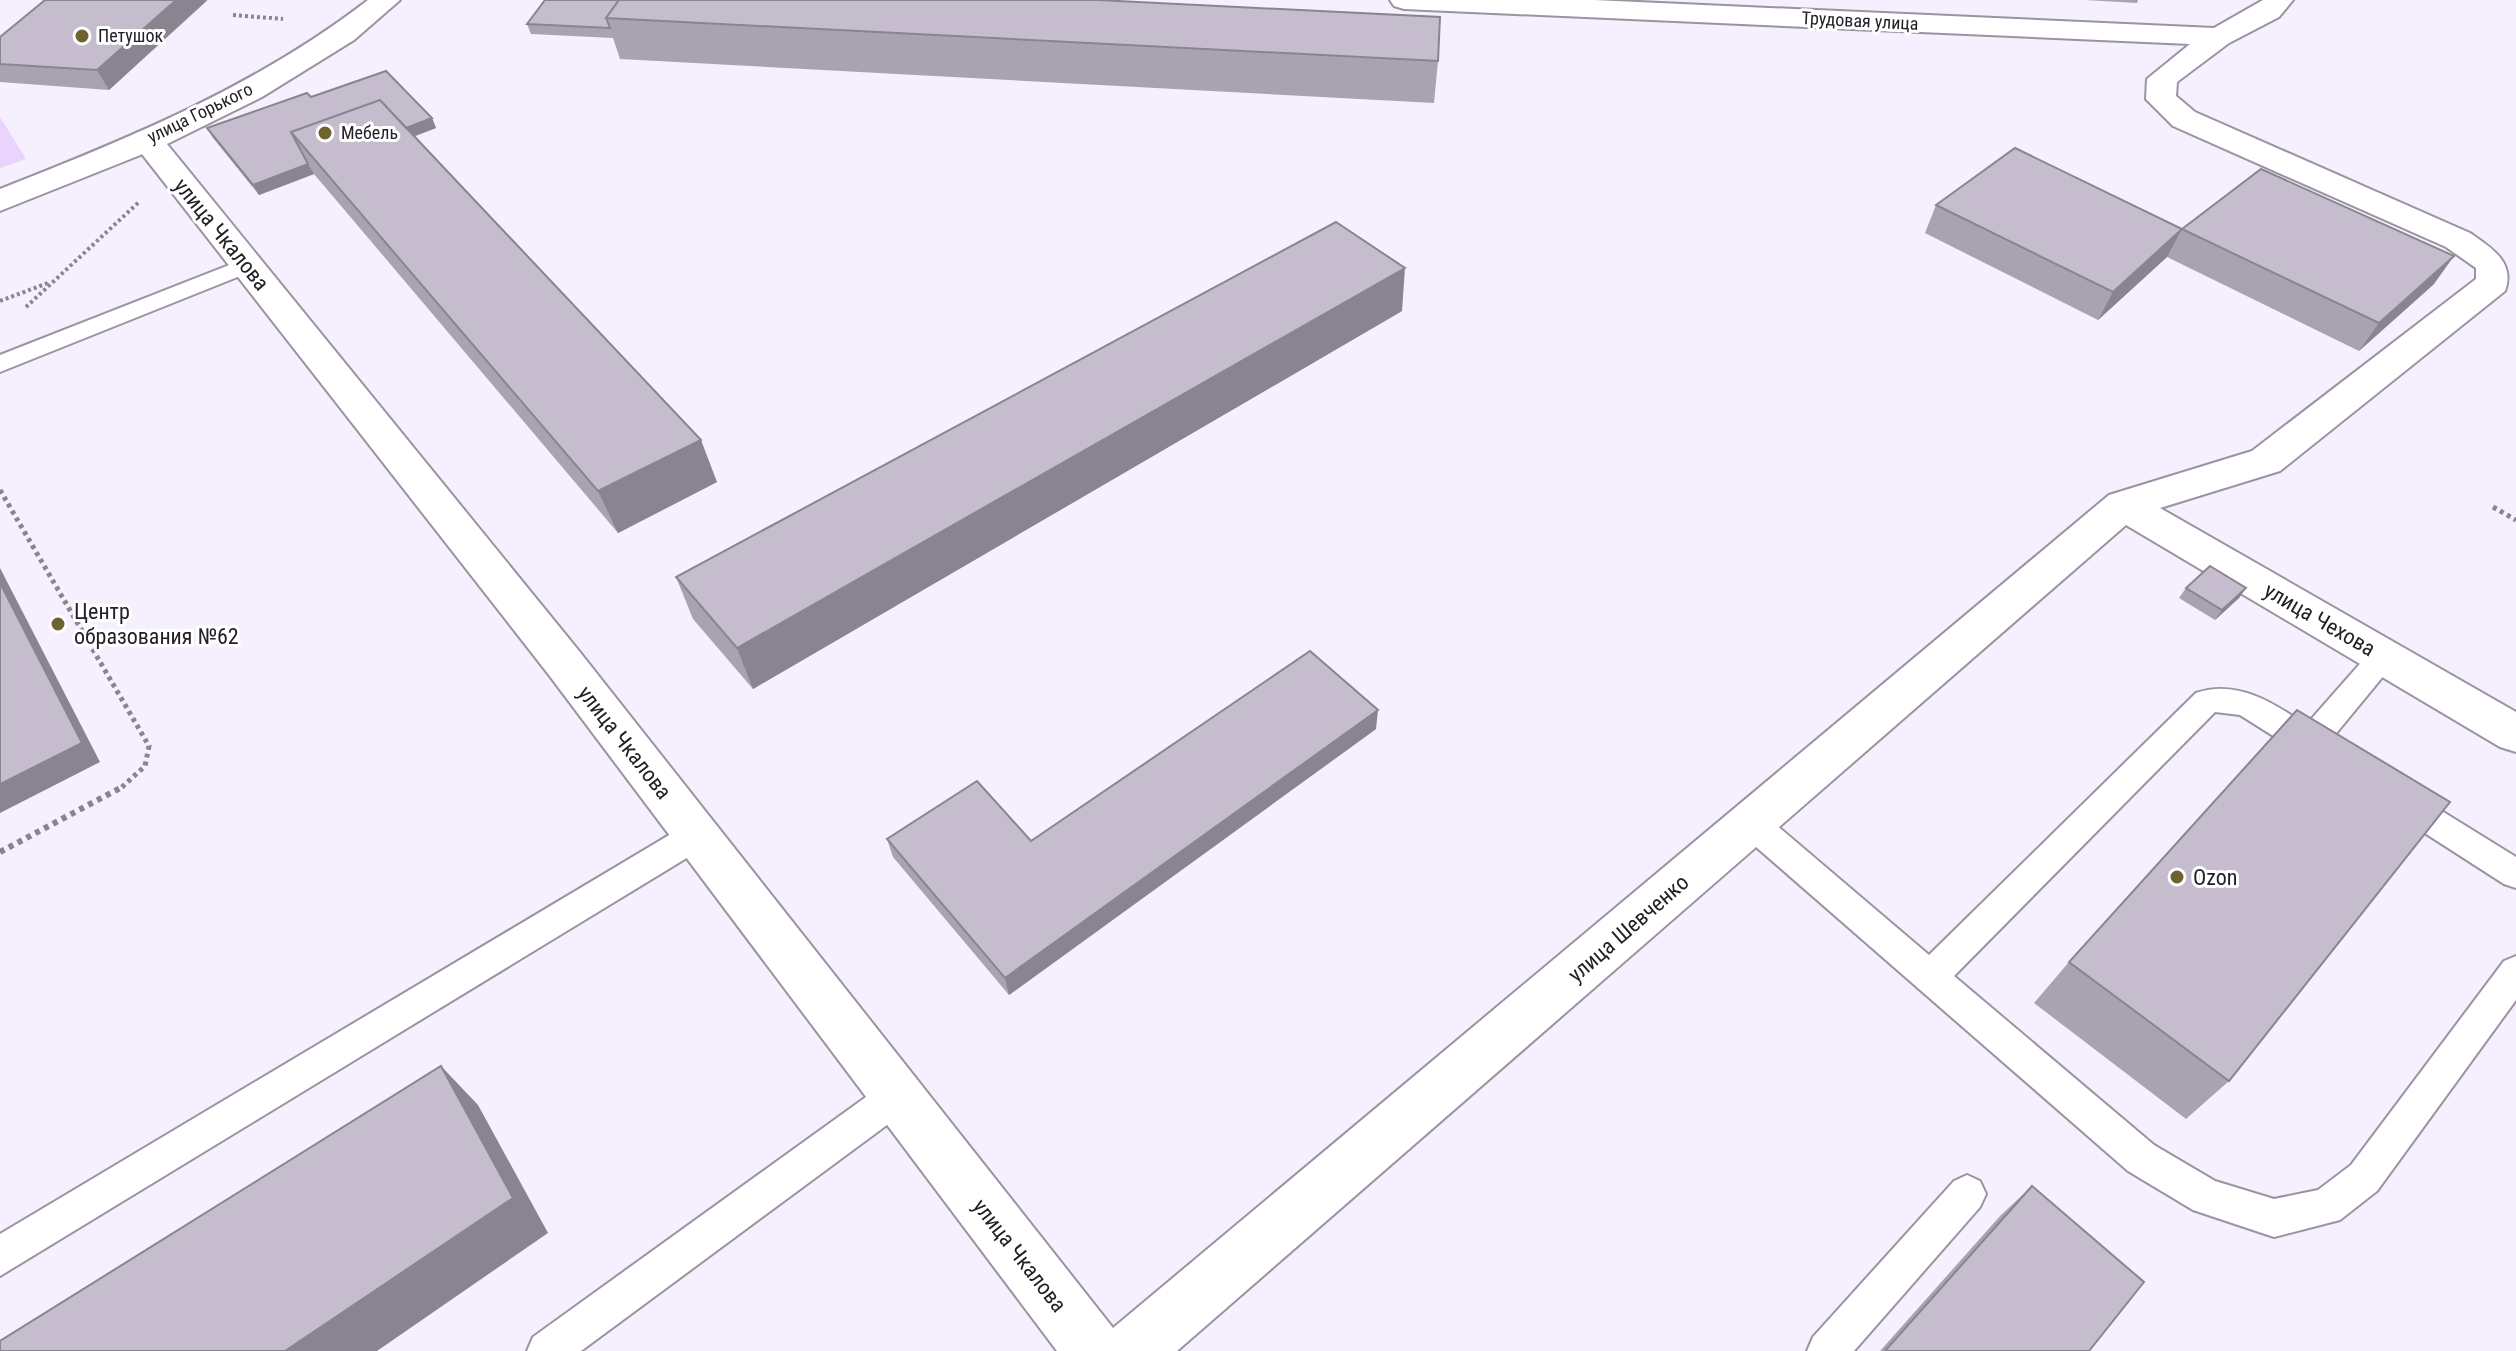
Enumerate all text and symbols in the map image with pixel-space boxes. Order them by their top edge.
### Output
street label: Трудовая улица [1801,7,1919,34]
place label: Петушок [98,25,163,46]
marker: Петушок [73,27,91,45]
street label: улица Горького [144,78,256,147]
place label: Мебель [341,122,398,143]
marker: Мебель [316,124,334,142]
street label: улица Чкалова [169,173,274,295]
street label: улица Чехова [2260,578,2380,661]
place label: Центр образования №62 [74,599,239,649]
marker: Центр образования №62 [49,615,67,633]
street label: улица Чкалова [573,681,676,804]
place label: Ozon [2193,865,2237,890]
marker: Ozon [2168,868,2186,886]
street label: улица Шевченко [1563,869,1694,987]
street label: улица Чкалова [968,1194,1071,1317]

